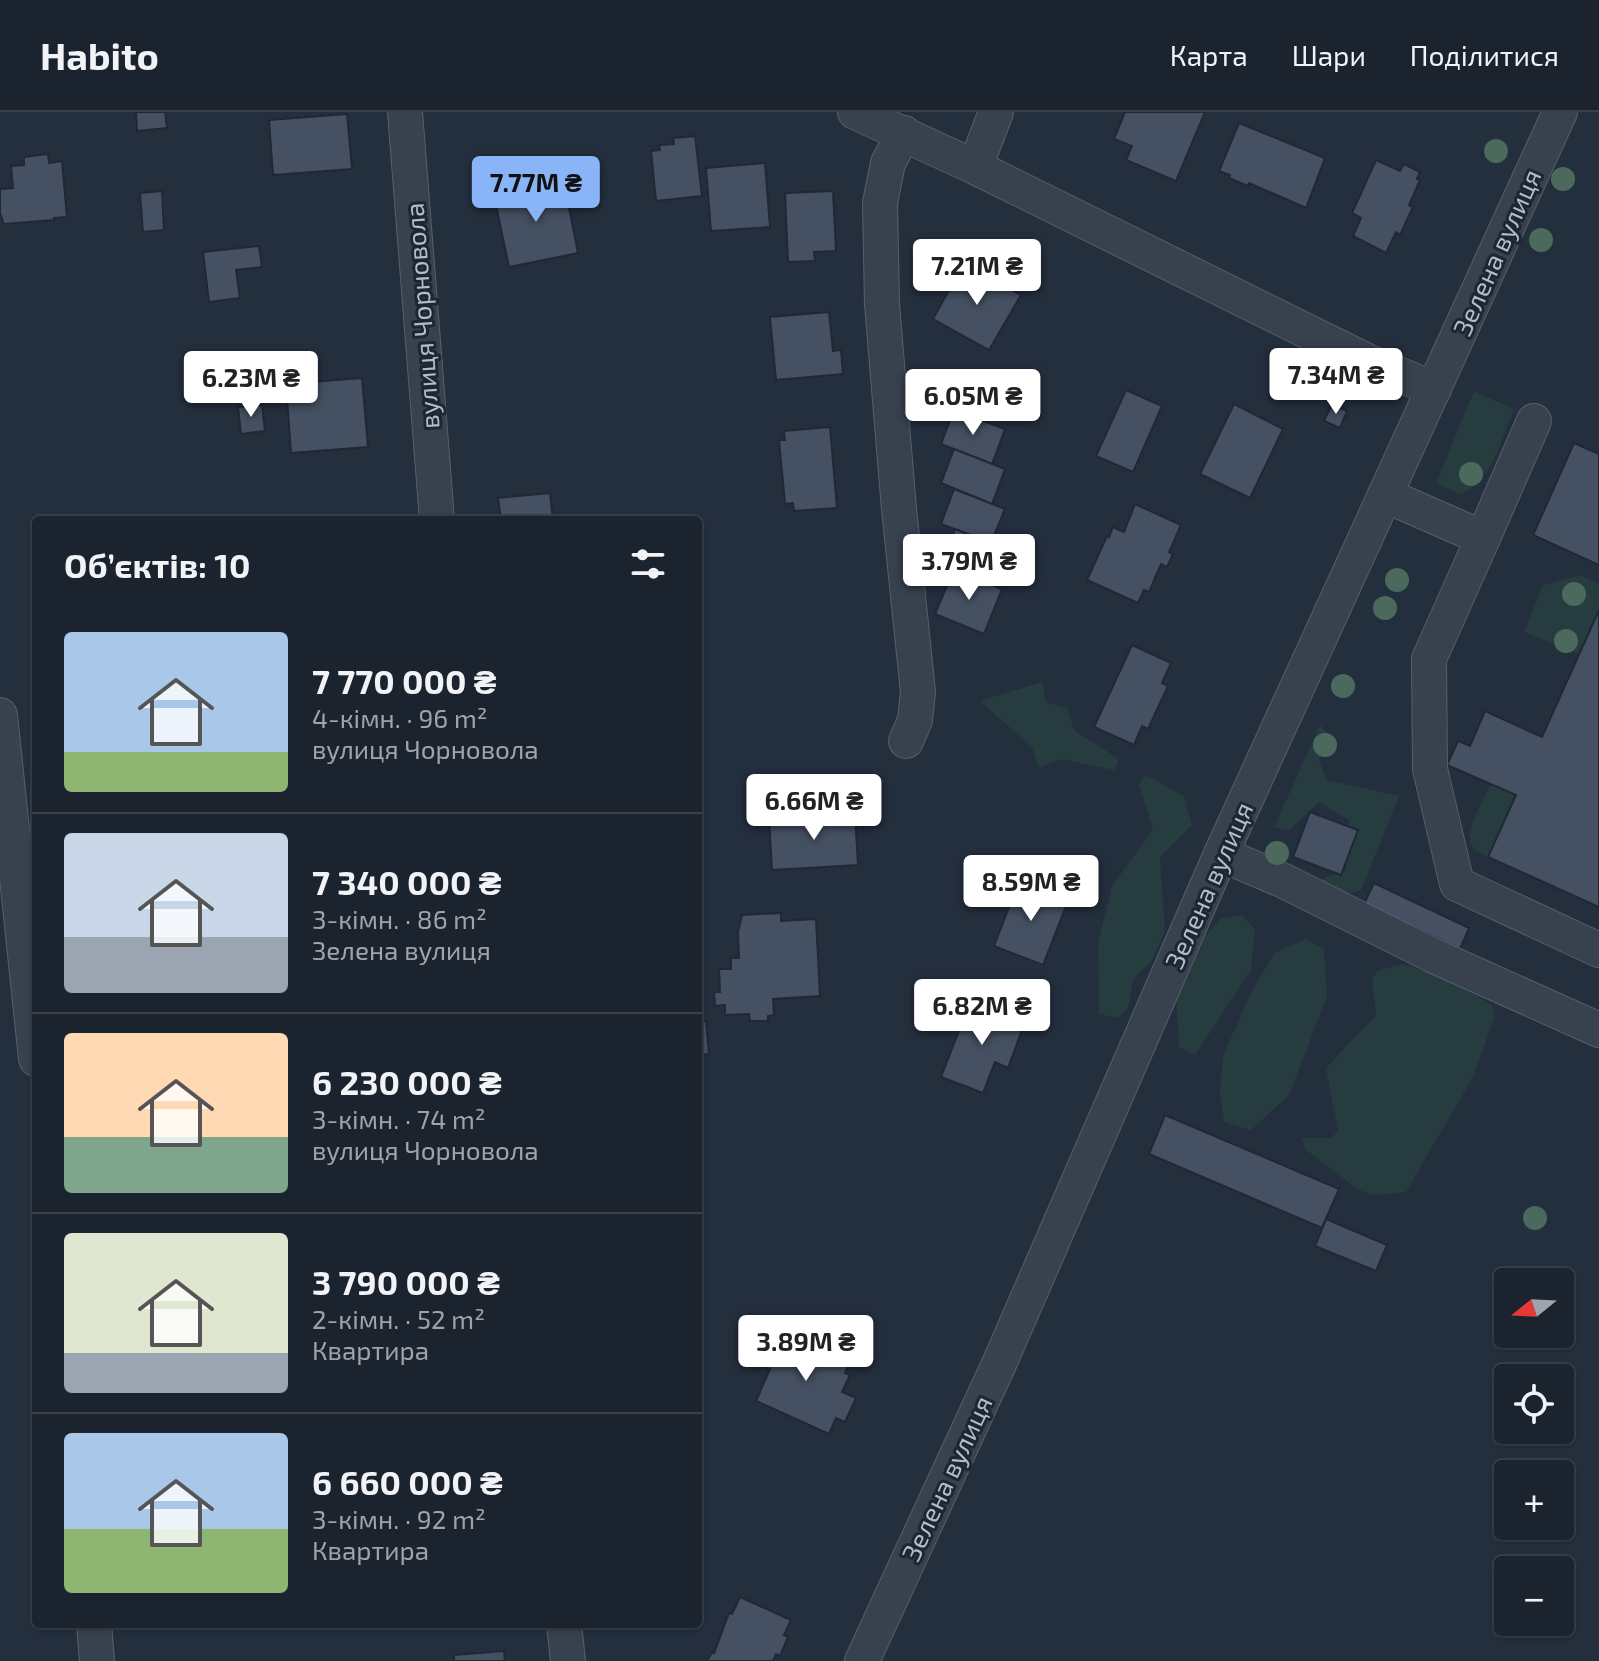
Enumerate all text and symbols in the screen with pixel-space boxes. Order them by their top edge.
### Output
text: Habito [40,32,159,78]
text: Карта [1170,38,1248,72]
text: Шари [1292,38,1366,72]
text: Поділитися [1410,38,1559,72]
pin: 7.77M ₴ [462,156,610,224]
street label: Зелена вулиця [1445,164,1547,340]
text: 7.77M ₴ [490,166,582,197]
street label: вулиця Чорновола [398,202,445,430]
pin: 7.21M ₴ [903,239,1051,307]
text: 7.21M ₴ [931,249,1023,280]
pin: 7.34M ₴ [1262,348,1410,416]
pin: 6.23M ₴ [177,351,325,419]
text: 7.34M ₴ [1287,358,1385,389]
text: 6.23M ₴ [202,361,300,392]
pin: 6.05M ₴ [899,369,1047,437]
text: 6.05M ₴ [923,379,1023,410]
pin: 3.79M ₴ [895,534,1043,602]
icon: filters [626,542,670,586]
text: Об’єктів: 10 [64,544,250,585]
text: 3.79M ₴ [921,544,1017,575]
text: 7 770 000 ₴ [312,660,496,701]
icon: home [128,664,224,760]
text: 4-кімн. · 96 m² [312,702,487,733]
text: вулиця Чорновола [312,733,539,764]
pin: 6.66M ₴ [740,774,888,842]
text: 6.66M ₴ [764,784,864,815]
street label: Зелена вулиця [1157,797,1259,973]
pin: 8.59M ₴ [957,855,1105,923]
text: 7 340 000 ₴ [312,861,501,902]
icon: home [128,865,224,961]
text: 8.59M ₴ [982,865,1080,896]
text: 3-кімн. · 86 m² [312,903,487,934]
text: Зелена вулиця [312,934,491,965]
pin: 6.82M ₴ [908,979,1056,1047]
text: 6.82M ₴ [932,989,1032,1020]
text: 6 230 000 ₴ [312,1061,502,1102]
icon: home [128,1065,224,1161]
text: 3-кімн. · 74 m² [312,1103,486,1134]
text: вулиця Чорновола [312,1134,539,1165]
text: 3 790 000 ₴ [312,1261,500,1302]
icon: home [128,1265,224,1361]
north arrow [1494,1268,1574,1348]
map controls [1494,1268,1574,1636]
text: 2-кімн. · 52 m² [312,1303,485,1334]
pin: 3.89M ₴ [732,1315,880,1383]
text: 3.89M ₴ [756,1325,856,1356]
text: Квартира [312,1334,429,1365]
button: locate [1494,1364,1574,1444]
street label: Зелена вулиця [894,1390,999,1566]
button: + [1494,1460,1574,1540]
text: 6 660 000 ₴ [312,1461,503,1502]
icon: home [128,1465,224,1561]
text: 3-кімн. · 92 m² [312,1503,486,1534]
text: Квартира [312,1534,429,1565]
button: − [1494,1556,1574,1636]

